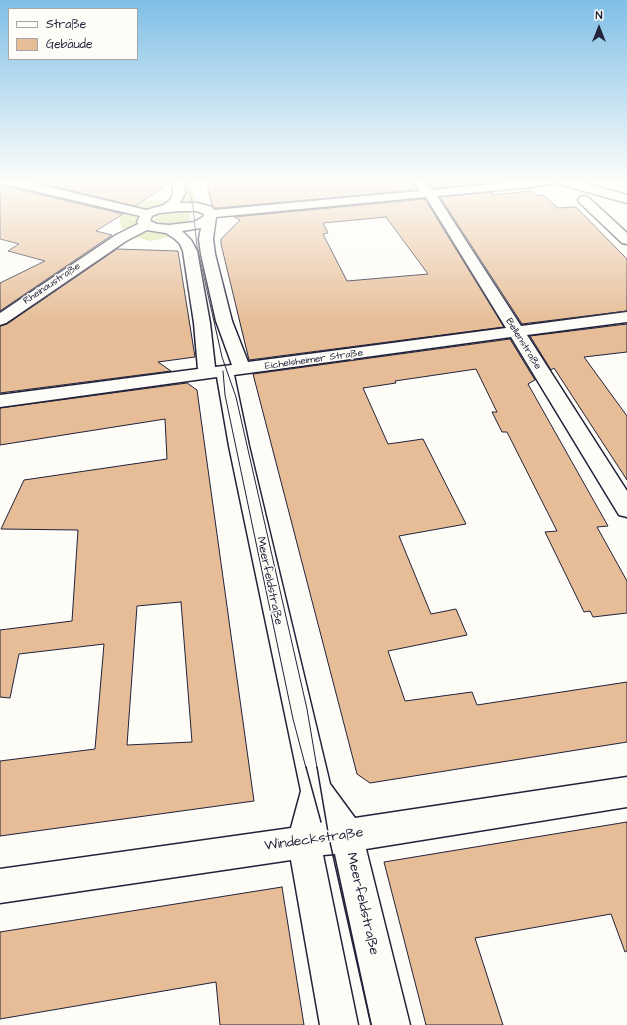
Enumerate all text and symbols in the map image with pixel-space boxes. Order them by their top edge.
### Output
legend [8,8,138,60]
north arrow [579,8,619,48]
text: N [596,8,602,23]
text: Straße [46,16,86,33]
text: Gebäude [46,36,92,53]
street label: Rheinaustraße [21,260,83,308]
street label: Bellenstraße [502,316,544,372]
street label: Eichelsheimer Straße [264,347,364,373]
street label: Meerfeldstraße [253,536,285,626]
street label: Windeckstraße [264,825,364,855]
street label: Meerfeldstraße [342,851,382,957]

